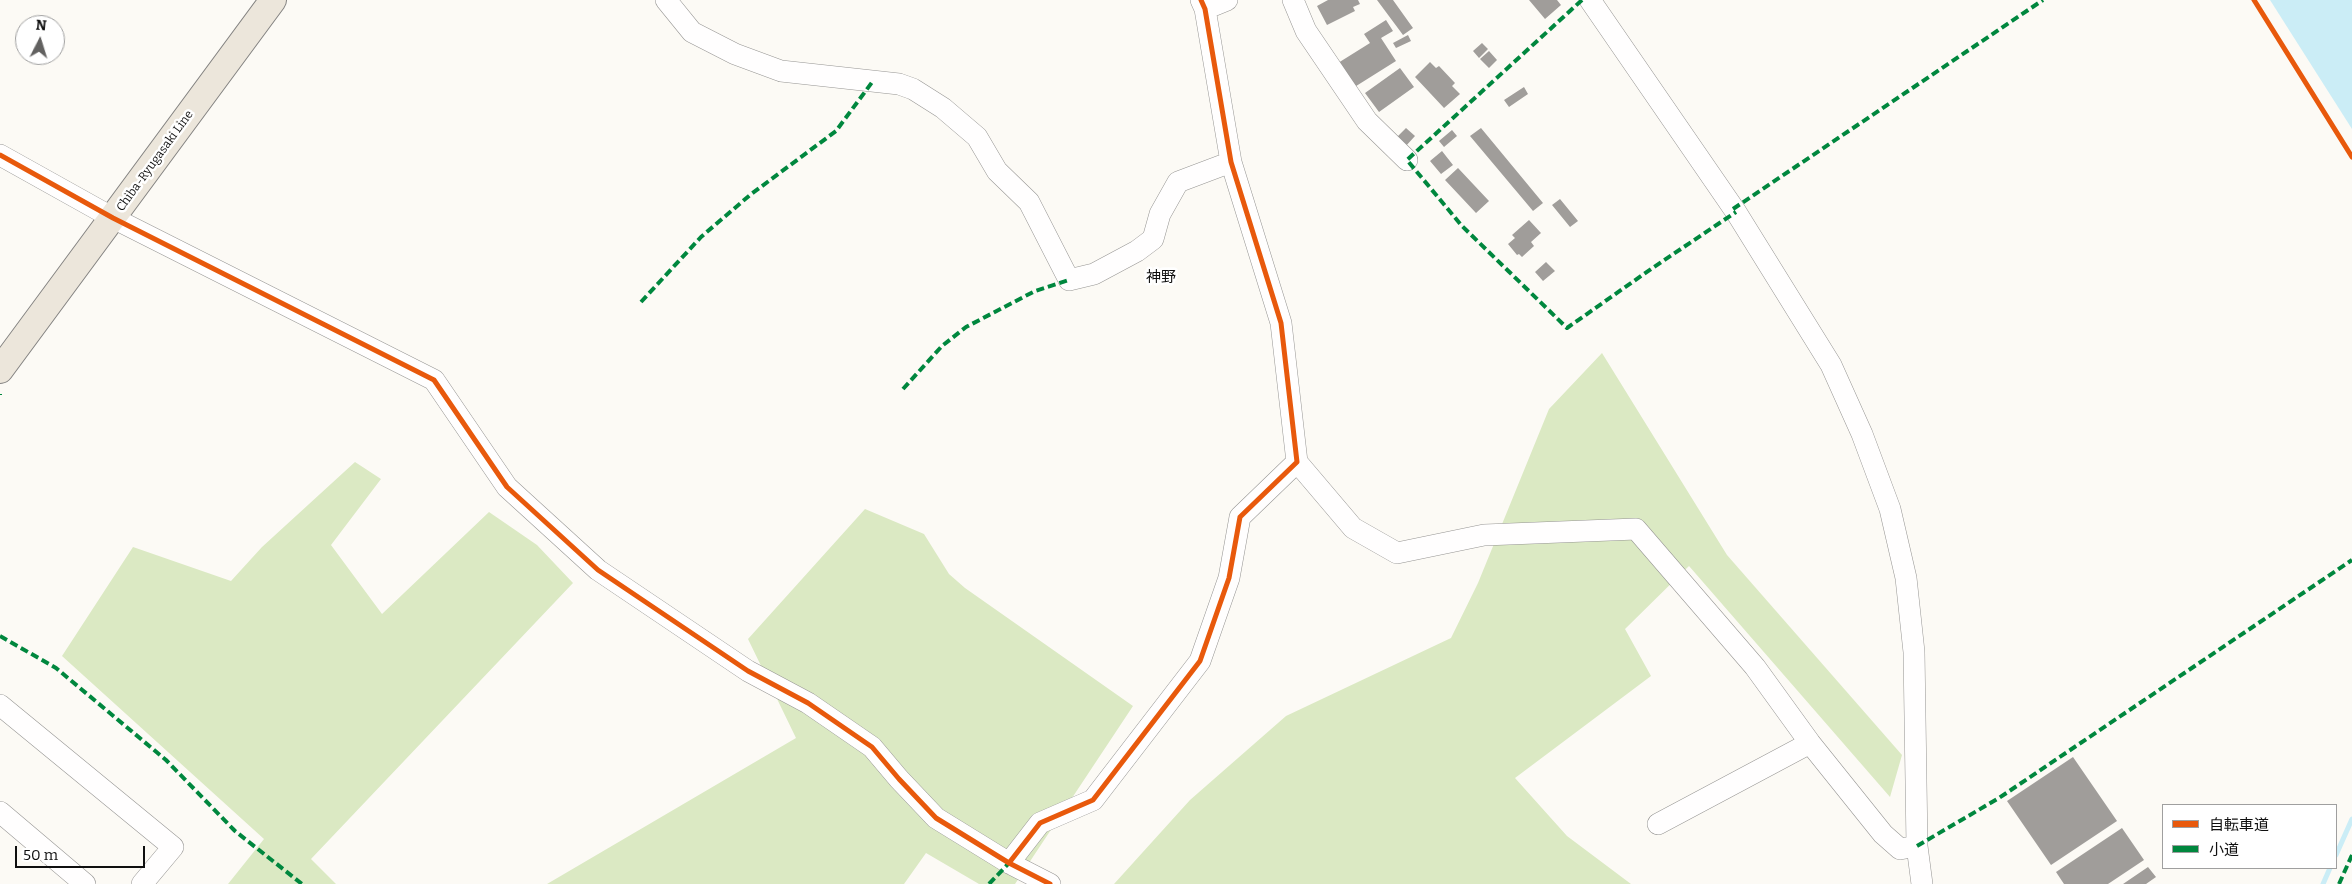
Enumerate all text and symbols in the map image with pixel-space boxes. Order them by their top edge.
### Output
north arrow [15,15,65,65]
text: N [35,17,47,34]
street label: Chiba-Ryugasaki Line [114,108,196,214]
district label: 神野 [1146,269,1176,287]
legend [2162,804,2337,869]
text: 自転車道 [2209,816,2269,834]
scale bar [18,836,148,868]
text: 小道 [2209,841,2239,859]
text: 50 m [23,846,58,864]

